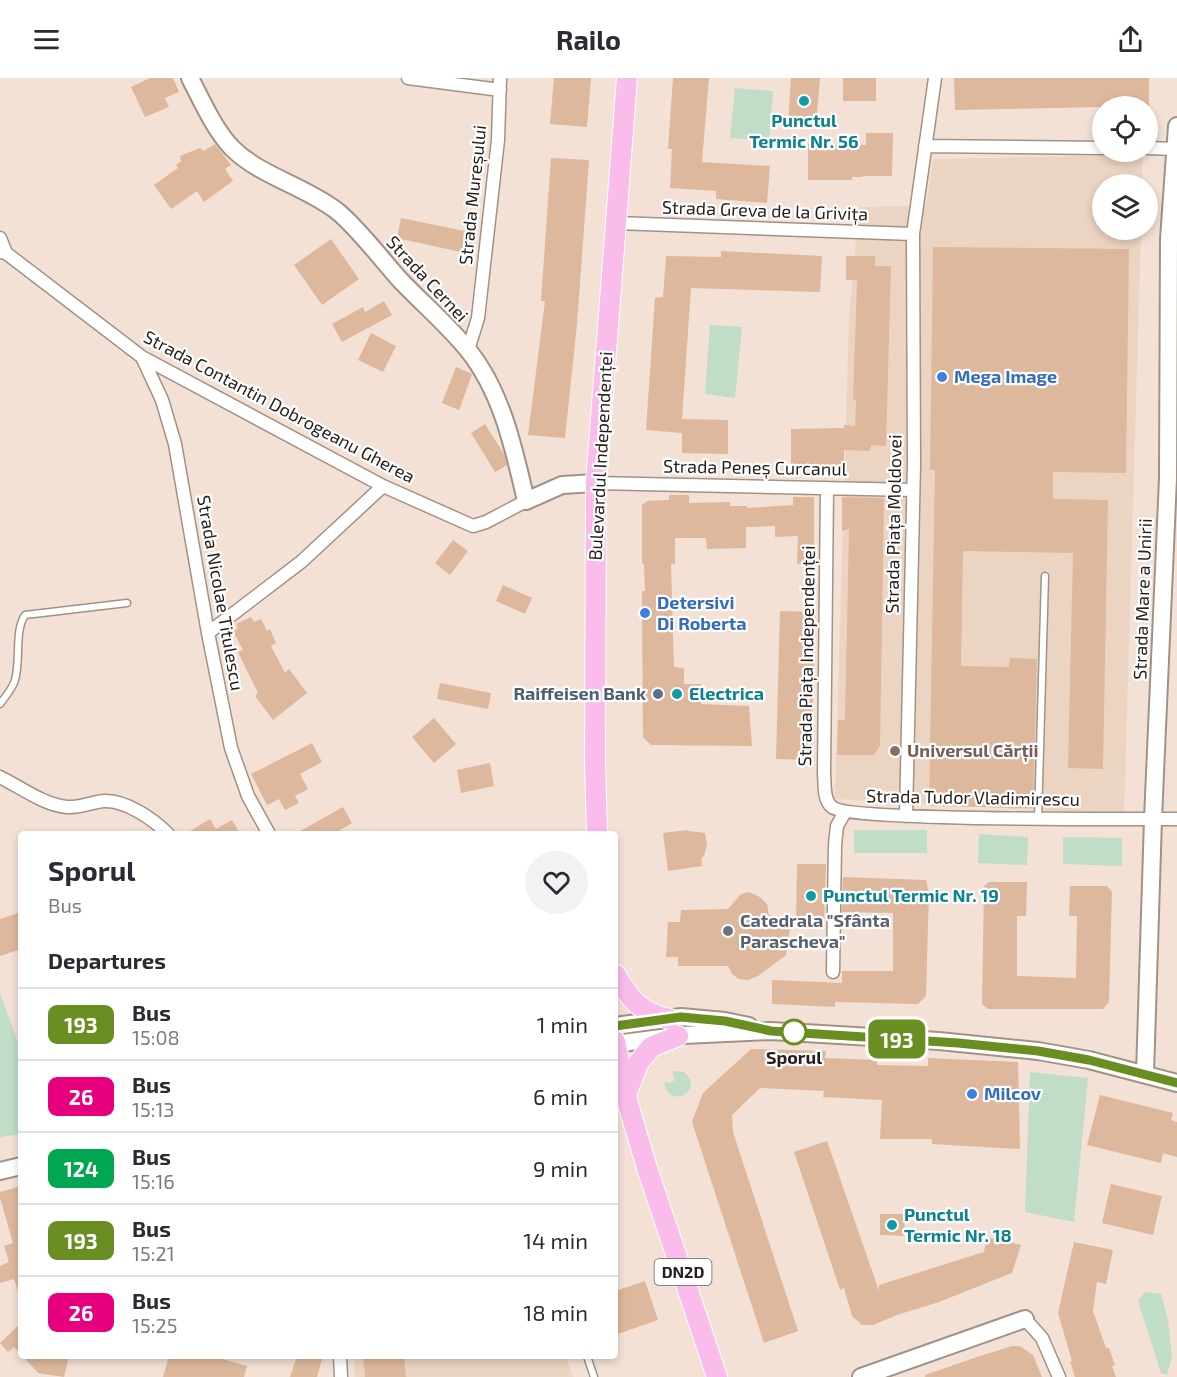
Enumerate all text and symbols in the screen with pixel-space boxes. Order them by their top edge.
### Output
icon: menu [30,23,63,56]
text: Railo [556,23,621,55]
icon: share [1114,23,1147,56]
marker: Punctul Termic Nr. 56 [797,94,811,108]
map controls [1092,96,1158,240]
button: locate [1092,96,1158,162]
place label: Punctul Termic Nr. 56 [749,109,859,152]
street label: Strada Mureșului [454,124,491,266]
button: layers [1092,174,1158,240]
street label: Strada Greva de la Grivița [661,195,869,226]
street label: Strada Cernei [382,231,473,326]
street label: Strada Contantin Dobrogeanu Gherea [140,325,419,487]
street label: Bulevardul Independenței [584,351,617,561]
place label: Mega Image [954,365,1057,387]
marker: Mega Image [935,370,949,384]
street label: Strada Piața Moldovei [880,434,907,614]
street label: Strada Peneș Curcanul [663,454,848,481]
street label: Strada Nicolae Titulescu [193,493,249,692]
street label: Strada Mare a Unirii [1128,518,1156,680]
street label: Strada Piața Independenței [793,545,820,767]
place label: Detersivi Di Roberta [657,591,747,634]
marker: Detersivi Di Roberta [638,606,652,620]
place label: Raiffeisen Bank [513,682,646,704]
place label: Electrica [689,682,764,704]
marker: Raiffeisen Bank [651,687,665,701]
marker: Electrica [670,687,684,701]
place label: Universul Cărții [907,739,1038,763]
marker: Universul Cărții [888,744,902,758]
street label: Strada Tudor Vladimirescu [866,784,1080,810]
button: heart [525,851,588,914]
text: Sporul [48,853,135,887]
place label: Punctul Termic Nr. 19 [823,884,999,906]
marker: Punctul Termic Nr. 19 [804,889,818,903]
text: Bus [48,893,82,917]
place label: Catedrala "Sfânta Parascheva" [740,909,890,952]
marker: Catedrala "Sfânta Parascheva" [721,924,735,938]
text: Departures [48,947,166,973]
text: Bus [132,999,171,1025]
text: 1 min [537,1011,588,1037]
text: 193 [64,1012,98,1037]
marker: Sporul [781,1019,807,1045]
line badge: 193 [862,1020,932,1058]
text: 15:08 [132,1025,180,1049]
text: 193 [880,1027,914,1052]
place label: Sporul [766,1046,822,1068]
text: Bus [132,1071,171,1097]
place label: Milcov [984,1082,1042,1104]
text: 6 min [533,1083,588,1109]
text: 26 [69,1084,93,1109]
marker: Milcov [965,1087,979,1101]
text: 15:13 [132,1097,174,1121]
text: Bus [132,1143,171,1169]
text: 9 min [533,1155,588,1181]
text: 124 [64,1156,98,1181]
text: 15:16 [132,1169,175,1193]
place label: Punctul Termic Nr. 18 [904,1203,1012,1246]
text: Bus [132,1215,171,1241]
marker: Punctul Termic Nr. 18 [885,1218,899,1232]
text: 14 min [523,1227,588,1253]
text: 193 [64,1228,98,1253]
text: 15:21 [132,1241,175,1265]
road number: DN2D [654,1259,712,1285]
text: Bus [132,1287,171,1313]
text: 18 min [523,1299,588,1325]
text: 26 [69,1300,93,1325]
text: 15:25 [132,1313,177,1337]

